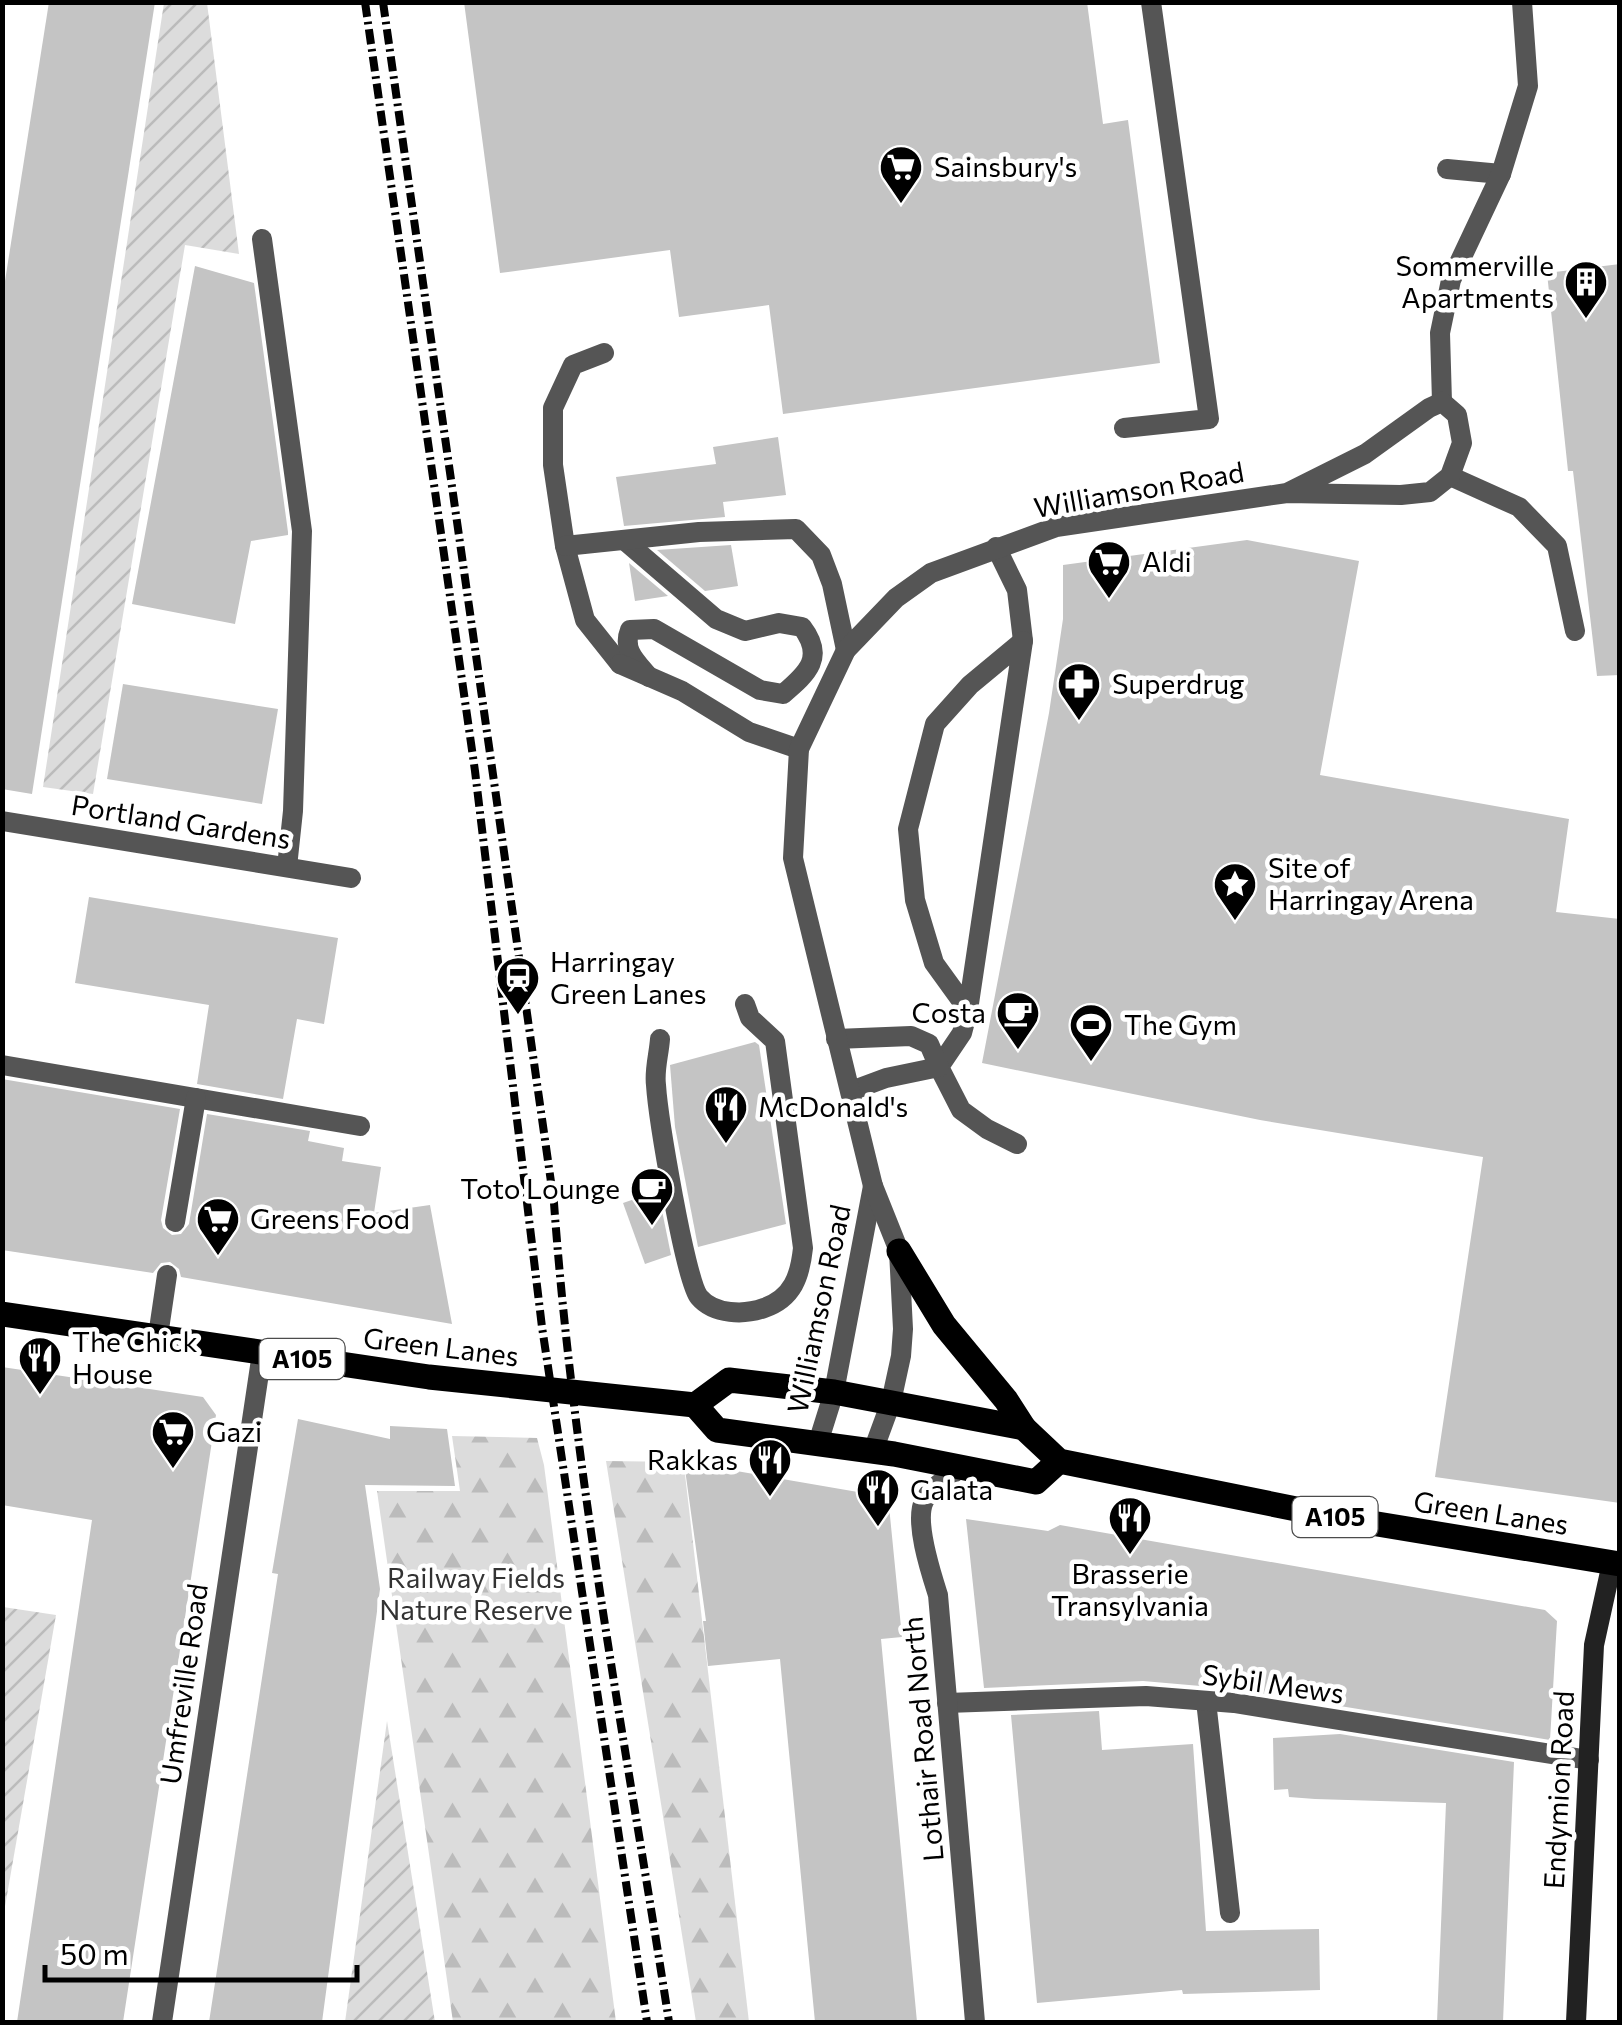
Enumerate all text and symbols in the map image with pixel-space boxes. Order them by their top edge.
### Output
supermarket icon: Sainsbury's [878,144,924,205]
place label: Sainsbury's [934,149,1077,183]
place label: Sommerville Apartments [1395,248,1554,314]
building icon: Sommerville Apartments [1563,259,1609,320]
street label: Williamson Road [1031,454,1246,524]
supermarket icon: Aldi [1086,539,1132,600]
place label: Aldi [1142,544,1192,578]
pharmacy icon: Superdrug [1056,661,1102,722]
place label: Superdrug [1112,666,1244,700]
street label: Portland Gardens [69,787,293,855]
place label: Site of Harringay Arena [1268,850,1474,916]
place icon: Site of Harringay Arena [1212,861,1258,922]
place label: Harringay Green Lanes [550,944,706,1010]
station icon: Harringay Green Lanes [495,955,541,1016]
cafe icon: Costa [995,990,1041,1051]
place label: Costa [912,995,986,1029]
sports icon: The Gym [1068,1002,1114,1063]
place label: The Gym [1124,1007,1237,1041]
restaurant icon: McDonald's [703,1084,749,1145]
place label: McDonald's [758,1089,908,1123]
cafe icon: Toto Lounge [629,1166,675,1227]
place label: Toto Lounge [460,1171,620,1205]
supermarket icon: Greens Food [195,1196,241,1257]
place label: Greens Food [250,1201,410,1235]
street label: Williamson Road [779,1201,857,1416]
street label: Green Lanes [361,1320,521,1372]
place label: The Chick House [72,1324,198,1390]
restaurant icon: The Chick House [17,1335,63,1396]
road number: A105 [260,1339,344,1379]
supermarket icon: Gazi [150,1409,196,1470]
place label: Gazi [206,1414,262,1448]
restaurant icon: Rakkas [747,1437,793,1498]
place label: Rakkas [647,1442,738,1476]
restaurant icon: Galata [855,1467,901,1528]
place label: Galata [910,1472,993,1506]
street label: Green Lanes [1411,1483,1571,1541]
restaurant icon: Brasserie Transylvania [1107,1495,1153,1556]
road number: A105 [1292,1497,1378,1537]
place label: Brasserie Transylvania [1051,1556,1209,1622]
park label: Railway Fields Nature Reserve [379,1560,573,1626]
street label: Umfreville Road [152,1581,214,1786]
street label: Lothair Road North [894,1615,950,1863]
street label: Sybil Mews [1200,1656,1346,1710]
street label: Endymion Road [1536,1690,1580,1890]
scale bar [45,1920,358,1982]
text: 50 m [60,1934,129,1971]

